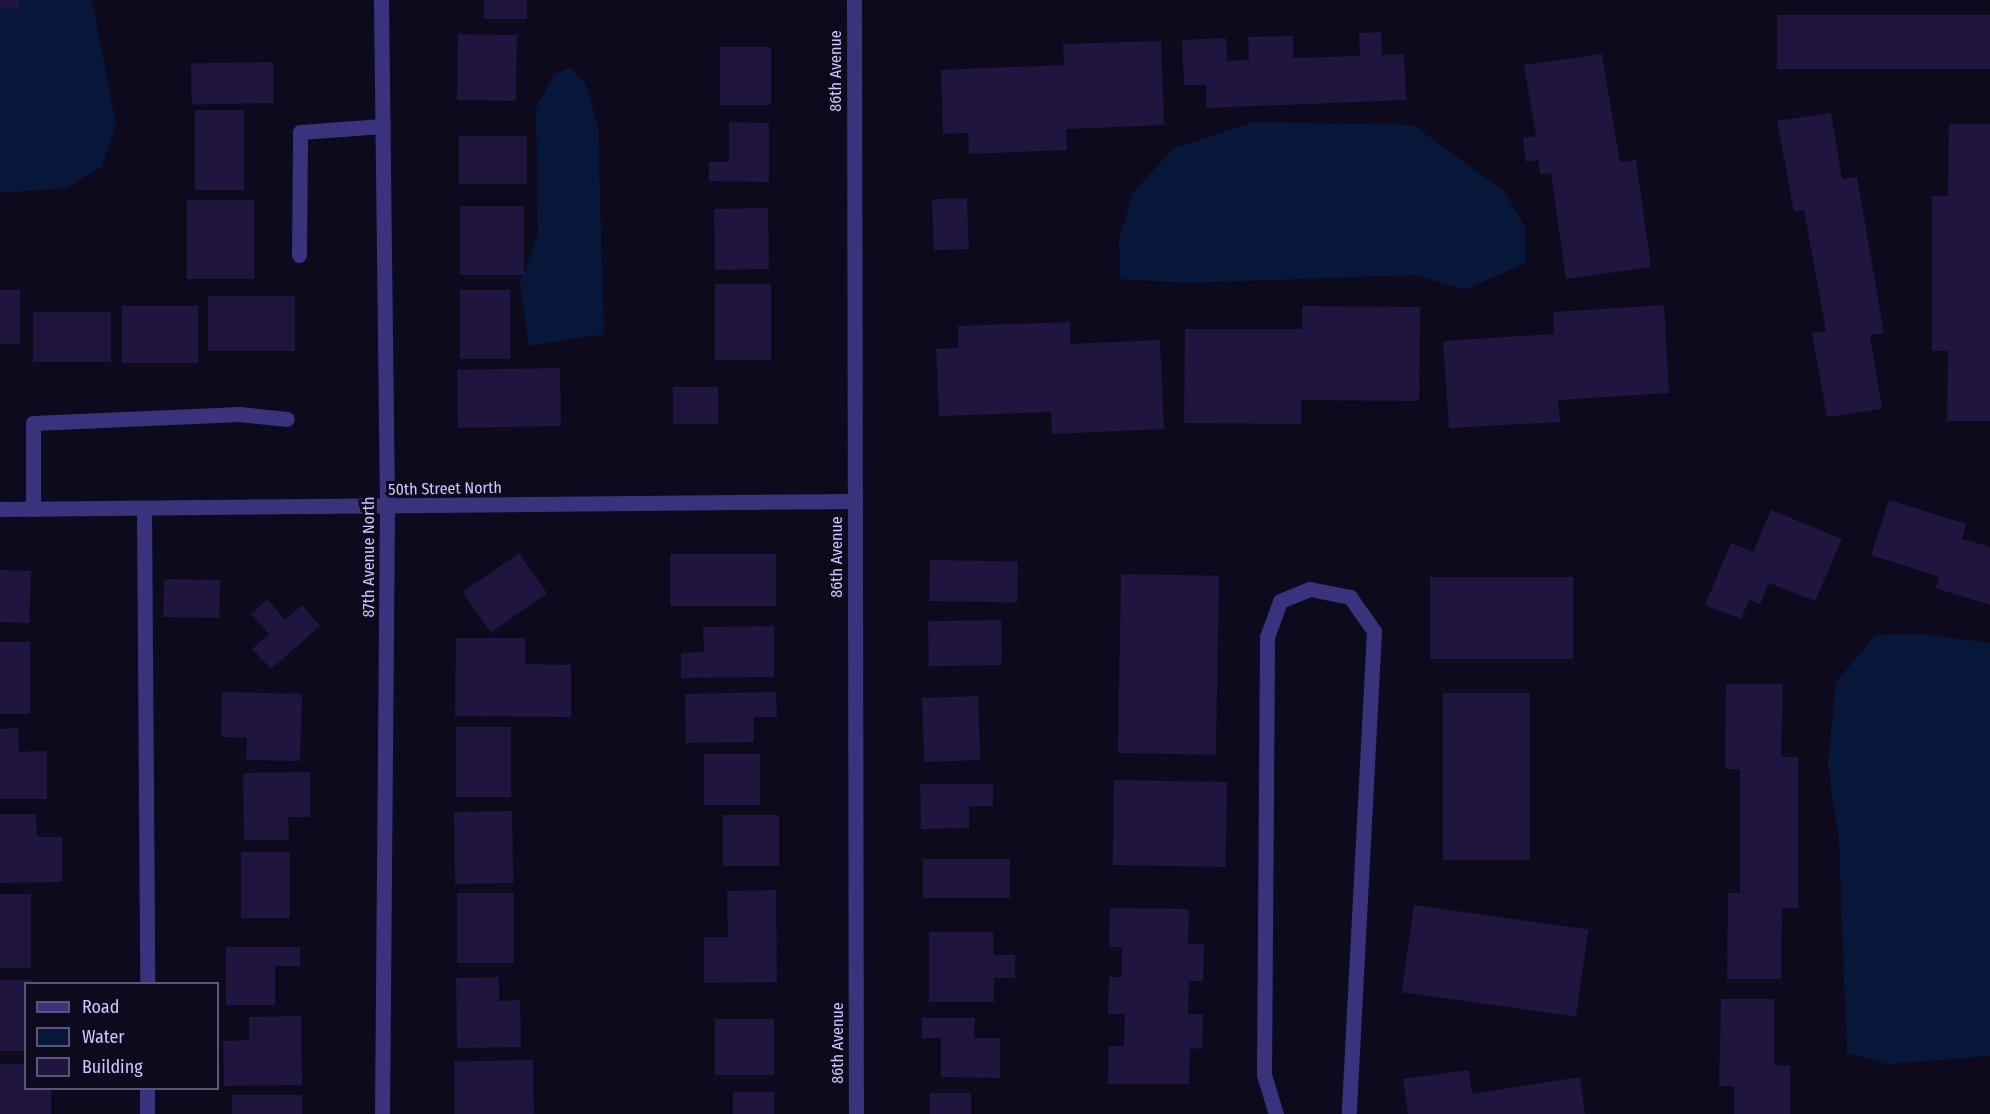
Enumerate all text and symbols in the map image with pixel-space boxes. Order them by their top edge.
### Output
street label: 86th Avenue [826,30,846,112]
street label: 50th Street North [388,478,502,500]
street label: 87th Avenue North [359,497,379,617]
street label: 86th Avenue [827,516,847,598]
legend [24,982,219,1090]
text: Road [82,996,119,1018]
street label: 86th Avenue [828,1002,848,1084]
text: Water [82,1026,125,1048]
text: Building [82,1056,143,1078]

